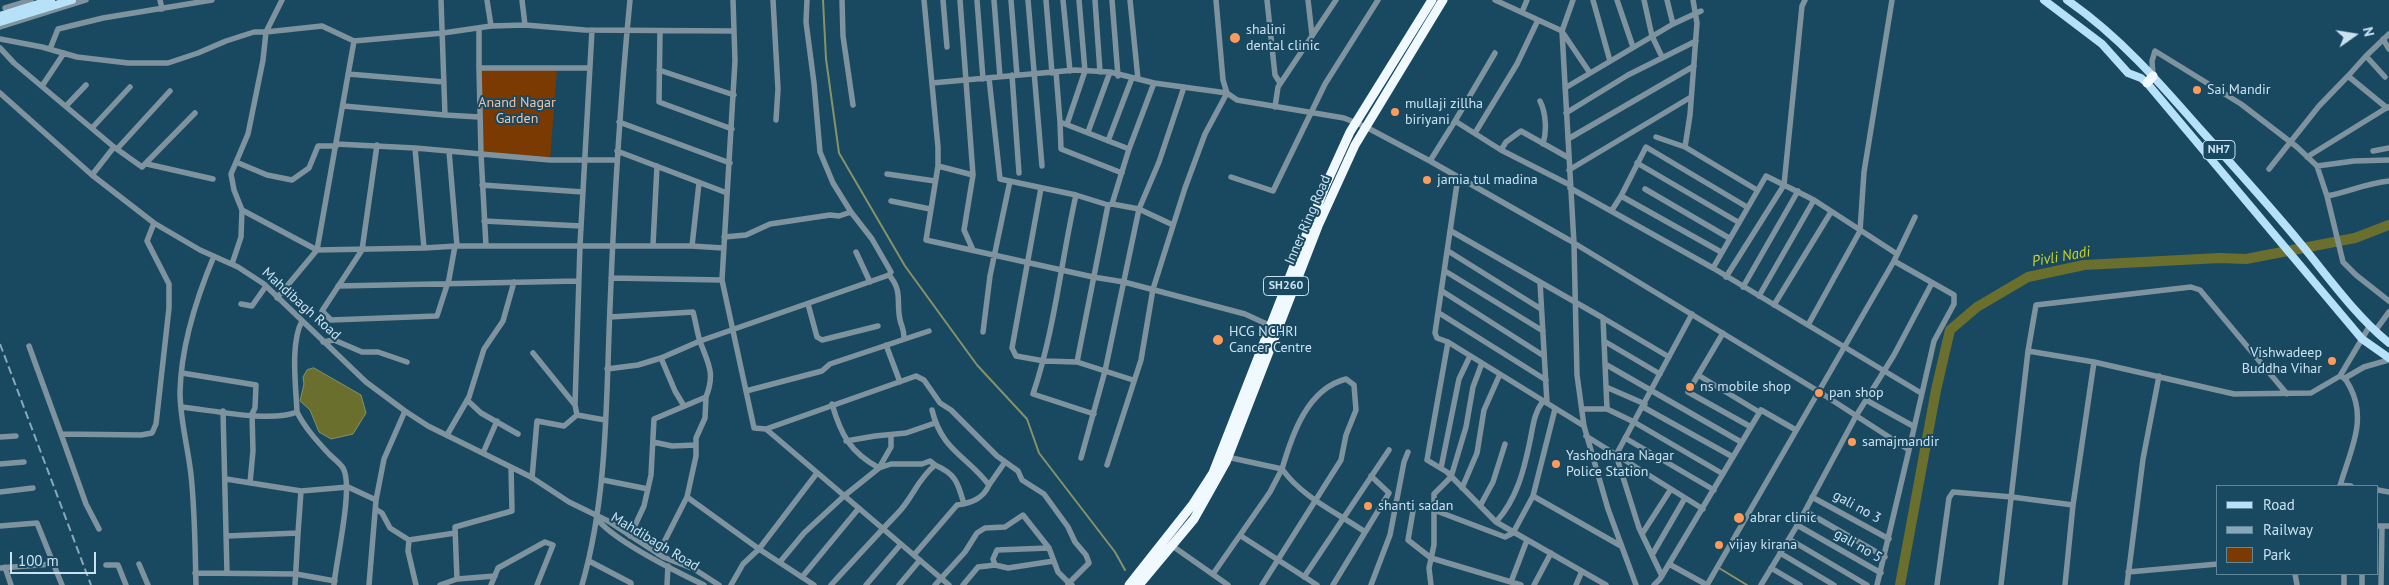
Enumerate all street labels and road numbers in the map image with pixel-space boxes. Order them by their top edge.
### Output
road number: NH7 [2203,140,2235,160]
street label: Inner Ring Road [1282,173,1334,267]
street label: Mahdibagh Road [258,264,344,344]
road number: SH260 [1264,276,1308,296]
street label: gali no 3 [1830,487,1884,527]
street label: Mahdibagh Road [608,509,702,575]
street label: gali no 5 [1831,526,1885,566]

